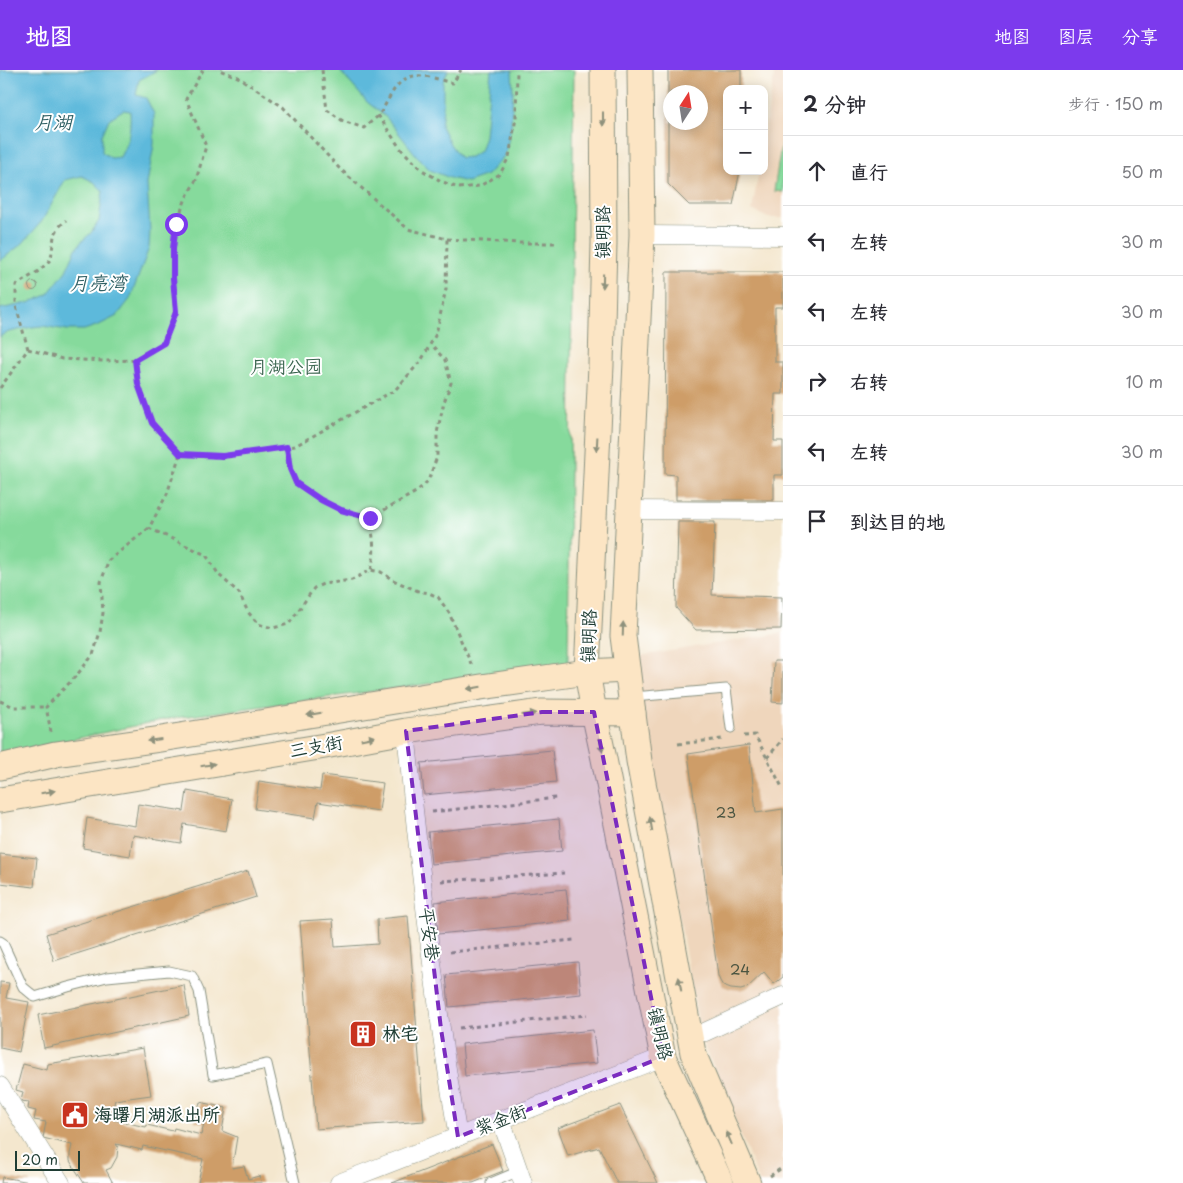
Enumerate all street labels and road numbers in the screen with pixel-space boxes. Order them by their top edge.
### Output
street label: 镇明路 [588,205,615,259]
street label: 镇明路 [573,608,602,663]
street label: 三支街 [287,728,345,764]
street label: 平安巷 [414,905,447,962]
street label: 镇明路 [642,1004,681,1063]
street label: 紫金街 [470,1096,531,1141]

